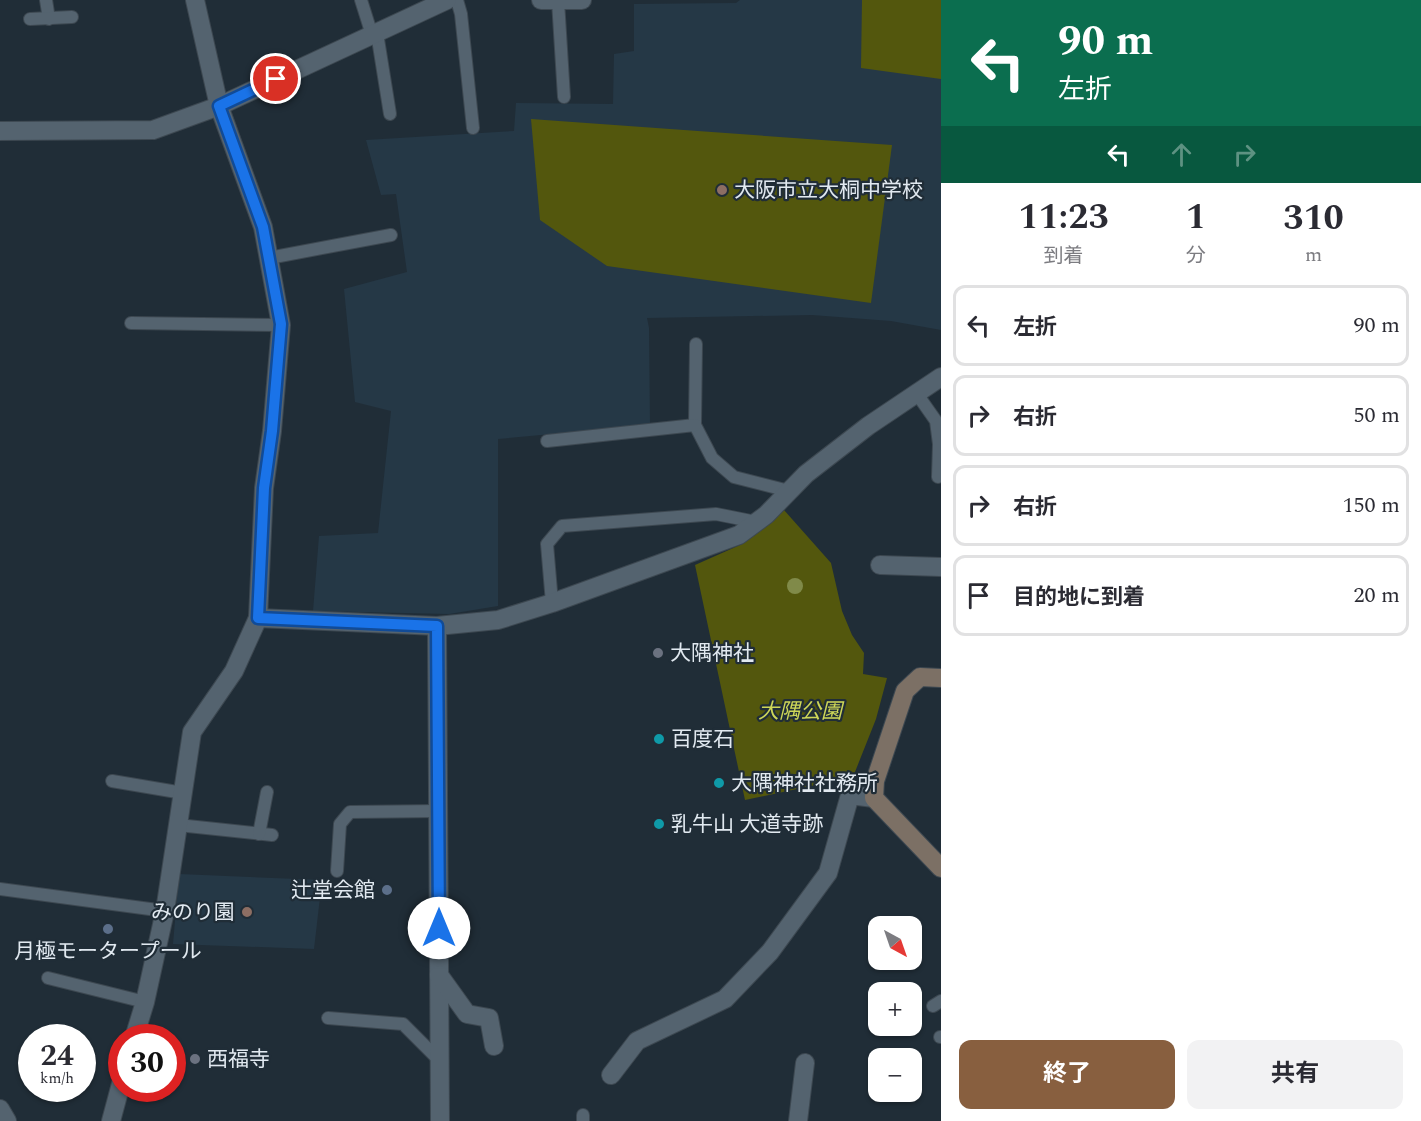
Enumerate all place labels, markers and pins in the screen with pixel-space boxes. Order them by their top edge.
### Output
pin [250,53,301,104]
place label: 大阪市立大桐中学校 [734,175,923,207]
marker: 大阪市立大桐中学校 [715,183,729,197]
place label: 大隅神社 [670,638,754,670]
marker: 大隅神社 [651,646,665,660]
place label: 百度石 [671,724,734,756]
marker: 百度石 [652,732,666,746]
place label: 大隅神社社務所 [731,768,878,800]
marker: 大隅神社社務所 [712,776,726,790]
place label: 乳牛山 大道寺跡 [671,809,823,841]
marker: 乳牛山 大道寺跡 [652,817,666,831]
place label: 辻堂会館 [291,875,375,907]
marker: 辻堂会館 [380,883,394,897]
place label: みのり園 [151,897,235,929]
marker: みのり園 [240,905,254,919]
marker: 月極モータープール [101,922,115,936]
place label: 月極モータープール [14,936,202,968]
place label: 西福寺 [207,1044,270,1076]
marker: 西福寺 [188,1052,202,1066]

